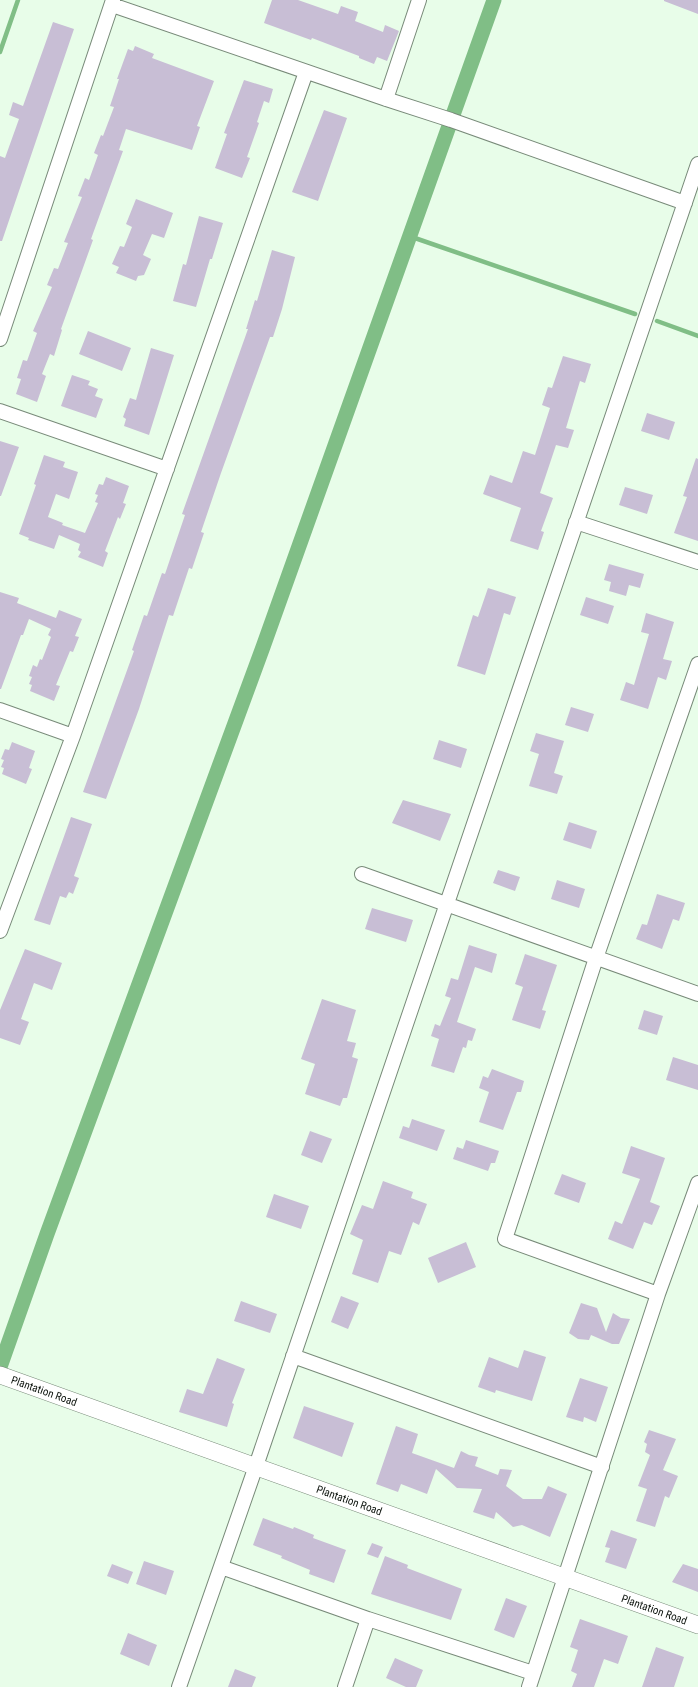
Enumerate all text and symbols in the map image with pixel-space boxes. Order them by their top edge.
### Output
street label: Plantation Road [10,1373,79,1409]
street label: Plantation Road [315,1482,384,1518]
street label: Plantation Road [620,1592,689,1627]

